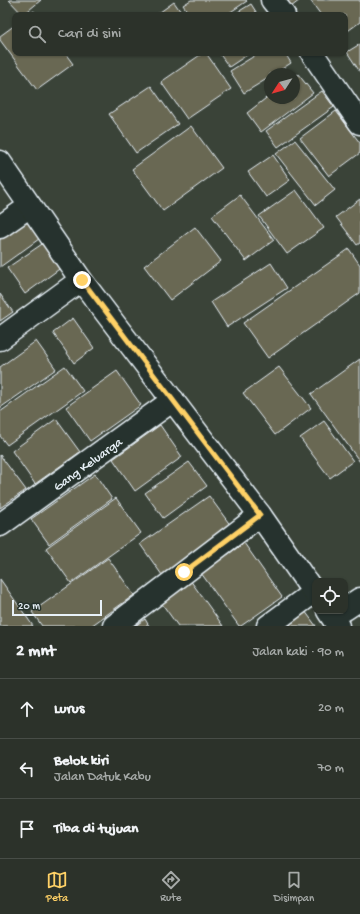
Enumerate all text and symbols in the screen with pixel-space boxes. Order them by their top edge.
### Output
search box [12,12,348,56]
icon: search [26,23,48,45]
text: Cari di sini [58,25,121,43]
north arrow [264,68,300,104]
route end [73,271,91,289]
street label: Gang Keluarga [51,435,126,495]
route start [175,563,193,581]
map controls [312,578,348,614]
button: locate [312,578,348,614]
scale bar [12,598,102,617]
text: 20 m [18,601,40,613]
text: 2 mnt [16,642,55,662]
text: Jalan kaki · 90 m [252,645,344,660]
icon: ahead [16,698,38,720]
text: Lurus [54,700,84,718]
text: 20 m [318,701,344,716]
text: Belok kiri [54,752,109,770]
icon: left [16,758,38,780]
text: 70 m [318,761,344,776]
text: Jalan Datuk Kabu [54,770,151,785]
icon: arrive [16,818,38,840]
text: Tiba di tujuan [54,820,138,838]
tab: Peta [46,869,68,905]
tab: Rute [160,869,182,905]
tab: Disimpan [274,869,314,905]

